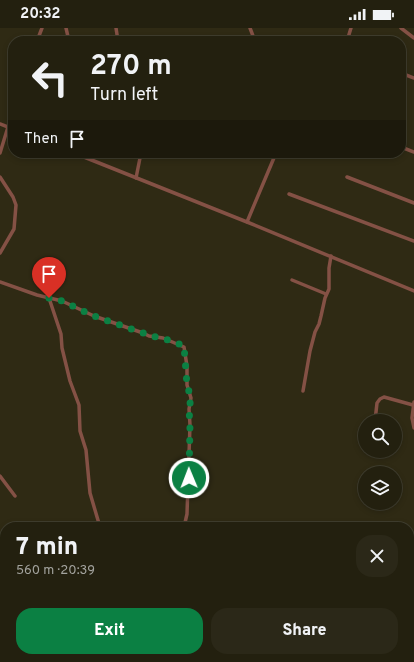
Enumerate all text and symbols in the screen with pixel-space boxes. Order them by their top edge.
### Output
text: 20:32 [20,5,61,24]
text: 270 m [90,49,172,85]
icon: left [24,52,76,104]
text: Turn left [90,84,158,107]
icon: arrive [66,128,88,150]
text: Then [24,130,58,149]
pin [32,257,66,298]
icon: arrive [38,263,60,285]
map controls [358,414,402,510]
button: search [358,414,402,458]
position arrow [168,457,210,499]
button: layers [358,466,402,510]
text: 7 min [16,533,78,563]
button: close [356,535,398,577]
text: 560 m · 20:39 [16,563,95,579]
button: Exit [16,608,203,654]
button: Share [211,608,398,654]

